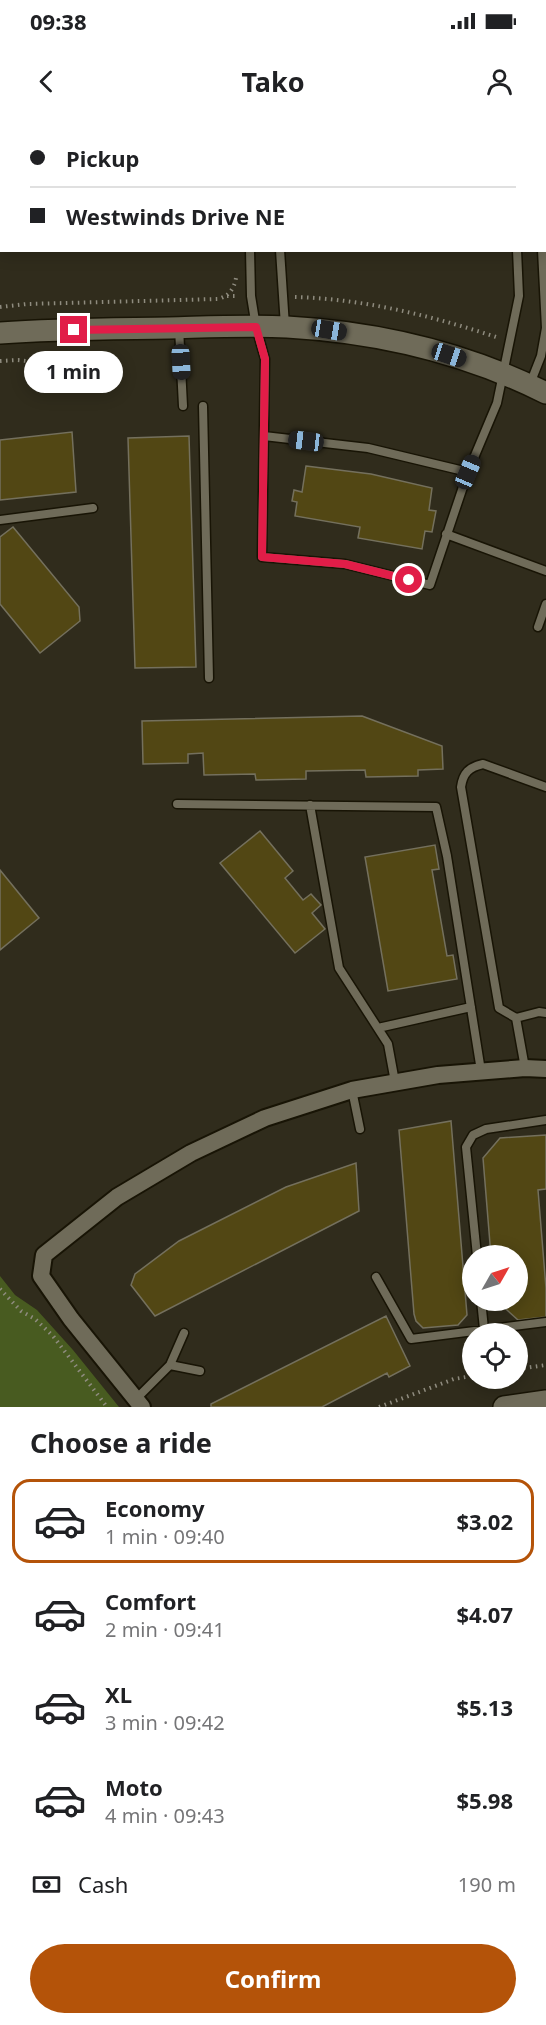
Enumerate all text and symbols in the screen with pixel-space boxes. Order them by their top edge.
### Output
text: 09:38 [30,6,87,36]
text: Tako [241,63,305,100]
icon: back [30,65,63,98]
icon: person [483,65,516,98]
text: Pickup [66,143,139,173]
text: Westwinds Drive NE [66,201,285,231]
route end [60,316,87,343]
car [310,318,348,342]
car [429,341,469,369]
car [171,344,191,380]
callout: 1 min [25,351,124,393]
text: 1 min [46,358,101,385]
car [287,430,325,452]
car [453,452,483,492]
route start [395,566,422,593]
north arrow [462,1245,528,1311]
map controls [462,1245,528,1389]
button: locate [462,1323,528,1389]
text: Choose a ride [30,1424,212,1461]
text: Economy [105,1493,204,1523]
icon: car [33,1494,87,1548]
text: $3.02 [456,1506,513,1536]
text: 1 min · 09:40 [105,1523,225,1550]
text: Comfort [105,1586,196,1616]
icon: car [33,1587,87,1641]
text: $4.07 [456,1599,513,1629]
text: 2 min · 09:41 [105,1616,225,1643]
text: XL [105,1679,132,1709]
icon: car [33,1680,87,1734]
text: $5.13 [456,1692,513,1722]
text: 3 min · 09:42 [105,1709,225,1736]
text: Moto [105,1772,163,1802]
icon: car [33,1773,87,1827]
text: $5.98 [456,1785,513,1815]
text: 4 min · 09:43 [105,1802,225,1829]
icon: cash [30,1868,63,1901]
text: Cash [78,1869,128,1899]
text: 190 m [458,1871,516,1898]
button: Confirm [30,1944,516,2013]

